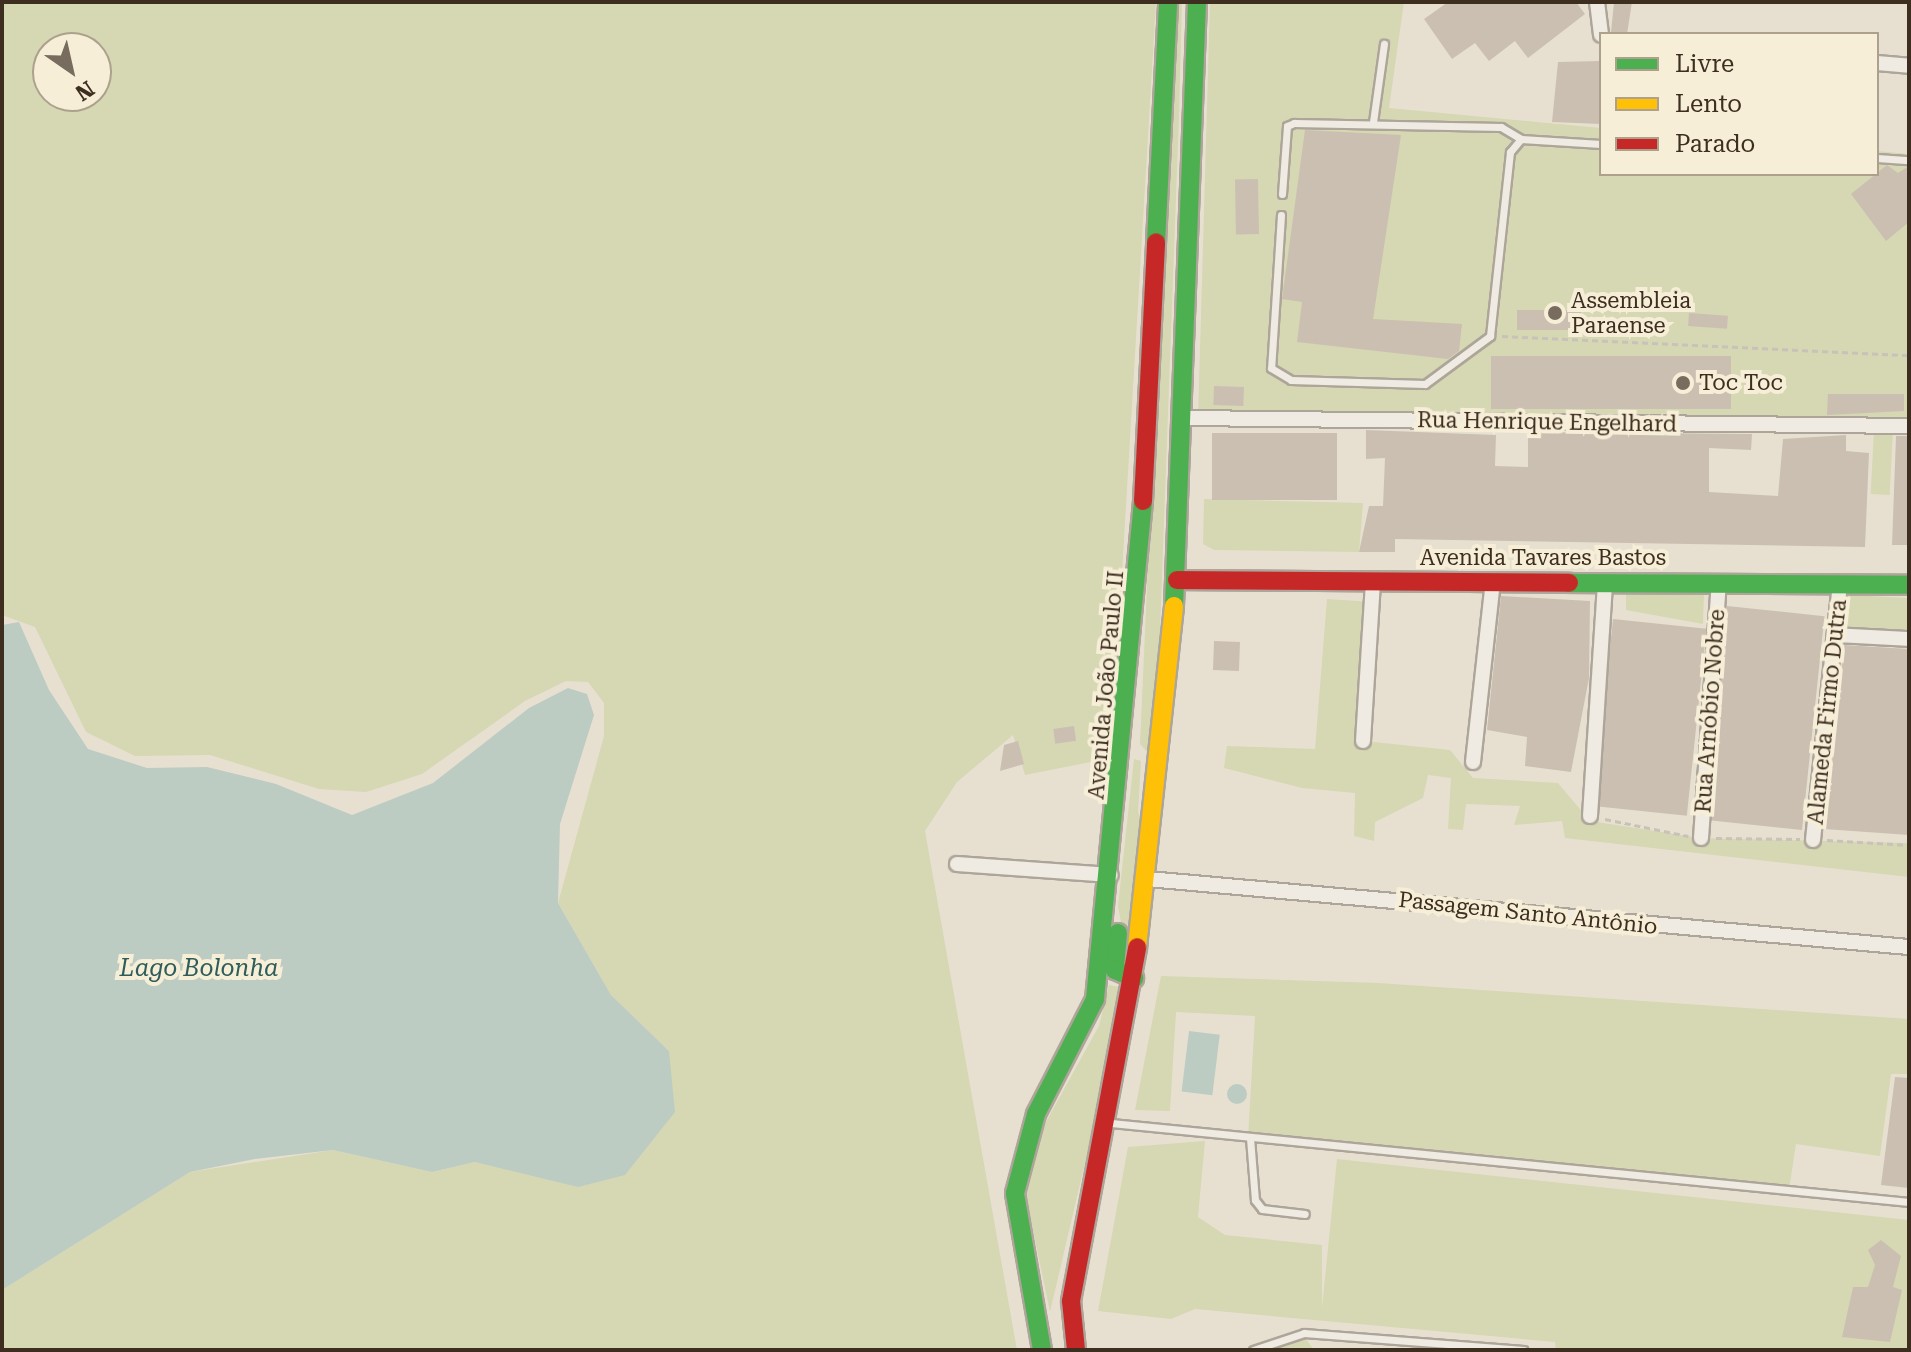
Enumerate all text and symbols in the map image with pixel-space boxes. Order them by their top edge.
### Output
north arrow [32,32,112,112]
legend [1599,32,1879,176]
text: Livre [1675,50,1734,78]
text: N [71,76,99,106]
text: Lento [1675,90,1742,118]
text: Parado [1675,130,1755,158]
place label: Assembleia Paraense [1571,287,1691,338]
marker: Assembleia Paraense [1546,304,1564,322]
place label: Toc Toc [1699,370,1783,396]
marker: Toc Toc [1674,374,1692,392]
street label: Rua Henrique Engelhard [1417,407,1677,437]
street label: Avenida Tavares Bastos [1420,545,1666,571]
street label: Avenida João Paulo II [1083,570,1129,800]
street label: Alameda Firmo Dutra [1802,598,1852,826]
street label: Rua Arnóbio Nobre [1690,608,1730,814]
street label: Passagem Santo Antônio [1397,886,1659,940]
water label: Lago Bolonha [120,955,278,983]

